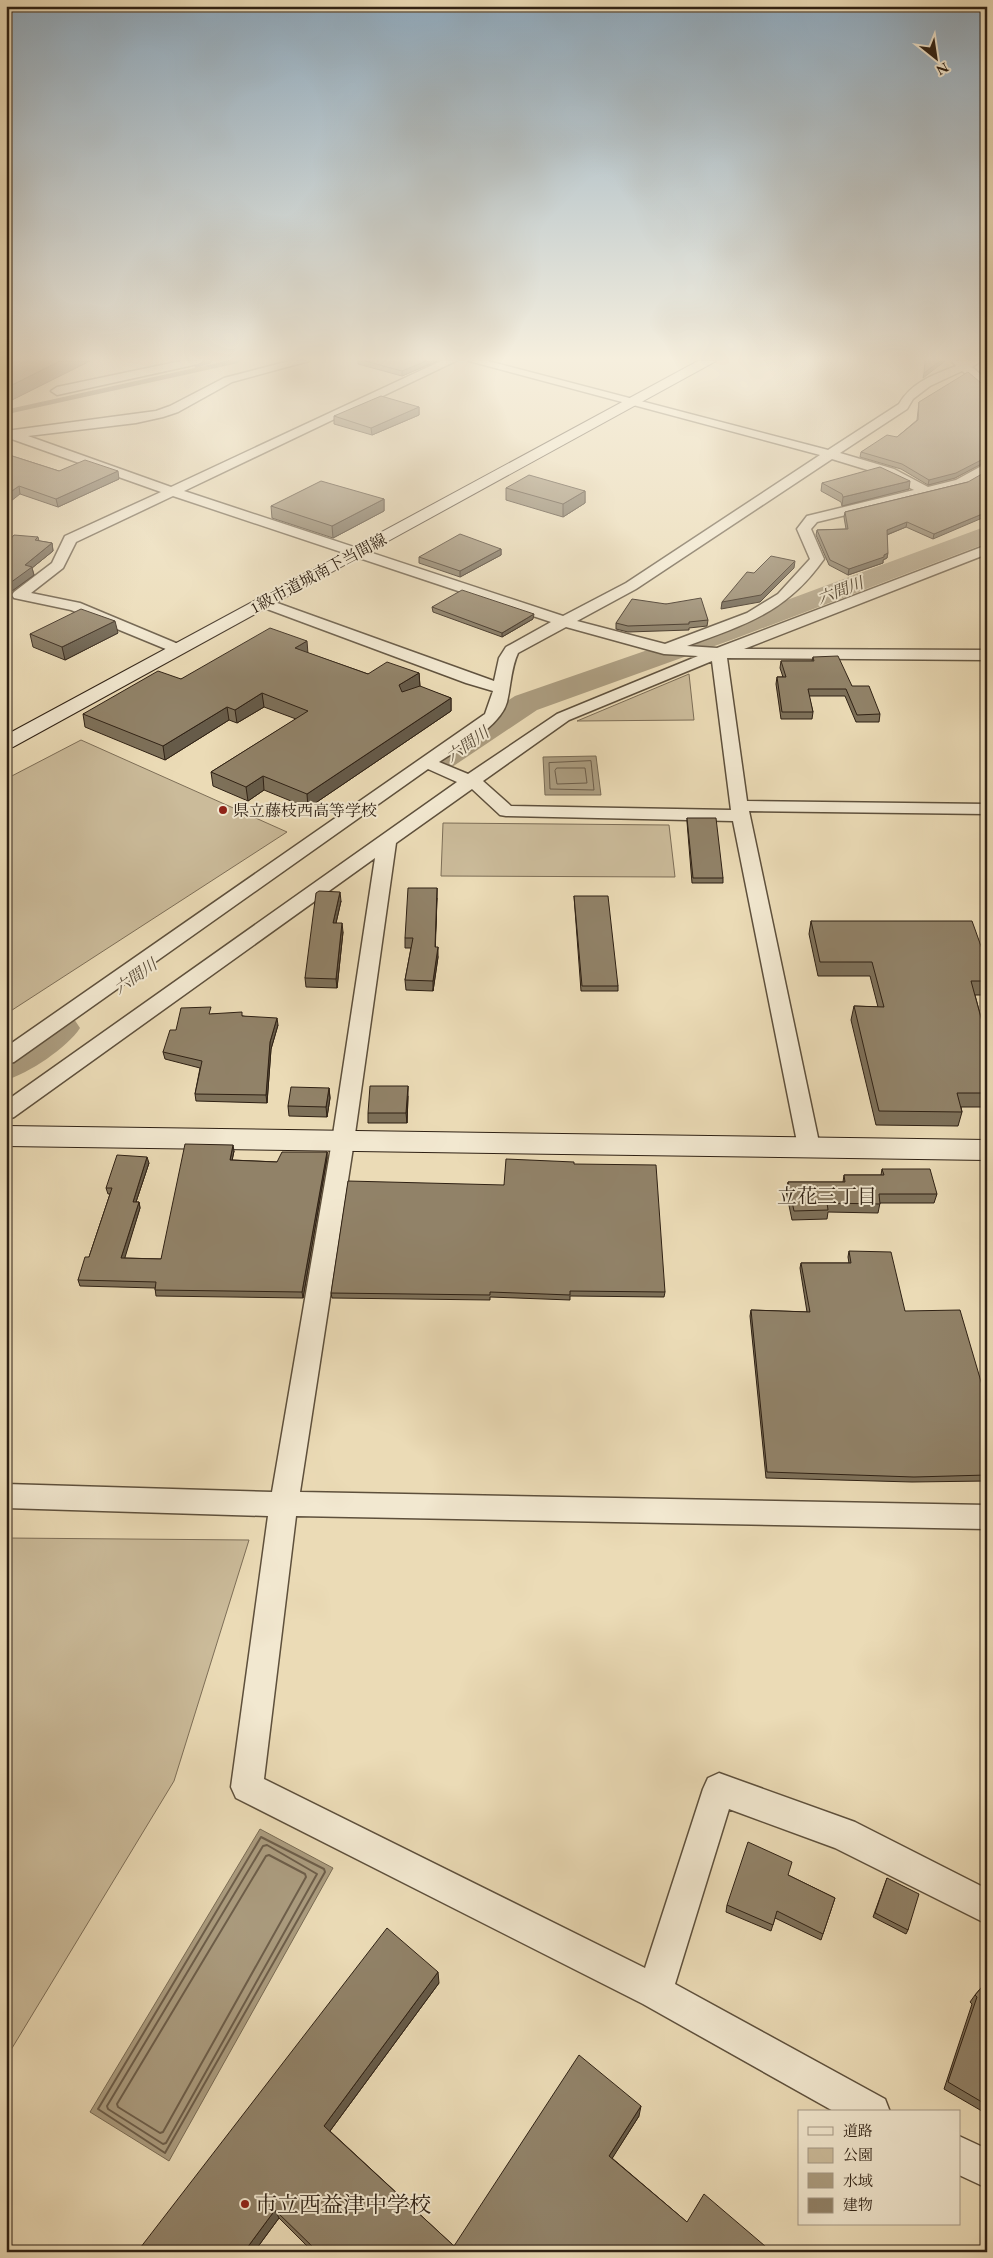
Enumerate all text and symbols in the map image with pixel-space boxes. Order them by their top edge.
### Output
north arrow [910,32,960,82]
text: N [933,59,952,80]
street label: 1級市道城南下当間線 [246,529,390,618]
water label: 六間川 [814,571,868,609]
water label: 六間川 [442,721,495,767]
place label: 県立藤枝西高等学校 [233,800,377,821]
marker: 県立藤枝西高等学校 [217,804,229,816]
water label: 六間川 [110,953,163,999]
district label: 立花三丁目 [777,1183,877,1209]
legend [798,2110,960,2226]
text: 道路 [843,2121,873,2140]
text: 公園 [843,2145,873,2164]
text: 水域 [843,2171,873,2190]
place label: 市立西益津中学校 [255,2190,431,2219]
text: 建物 [843,2195,873,2214]
marker: 市立西益津中学校 [239,2198,251,2210]

